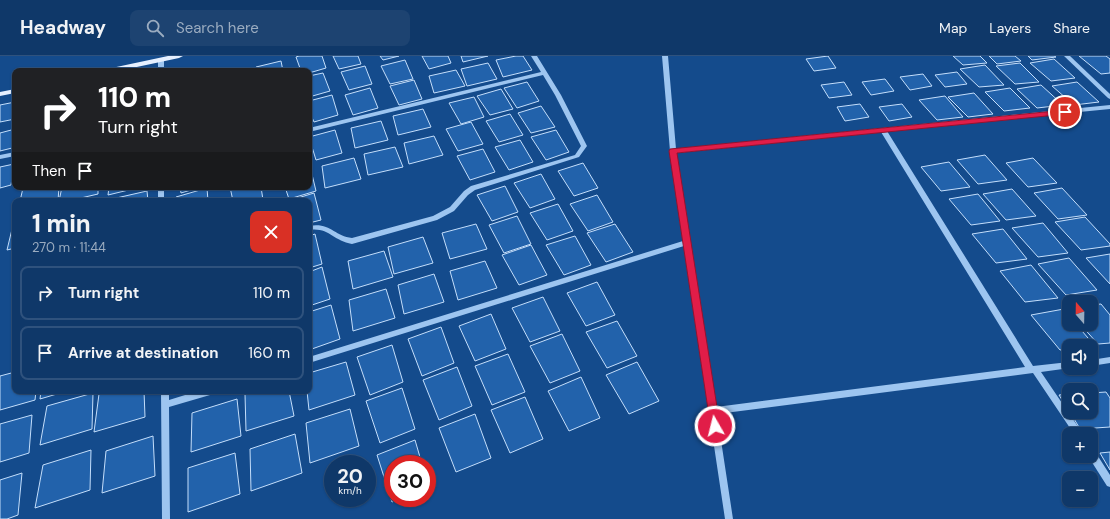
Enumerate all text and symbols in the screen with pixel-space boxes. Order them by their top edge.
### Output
search box [130,10,410,46]
text: Headway [20,15,106,40]
icon: search [144,17,166,39]
text: Search here [176,18,259,38]
text: Map [939,19,967,37]
text: Layers [989,19,1031,37]
text: Share [1053,19,1090,37]
text: 110 m [98,79,171,116]
icon: right [32,84,84,136]
pin [1048,95,1082,129]
icon: arrive [1054,101,1076,123]
text: Turn right [98,115,178,139]
icon: arrive [74,160,96,182]
text: Then [32,161,66,181]
text: 1 min [32,208,91,239]
button: close [250,211,292,253]
text: 270 m · 11:44 [32,239,106,256]
icon: right [34,282,56,304]
text: Turn right [68,283,139,303]
text: 110 m [253,283,290,303]
north arrow [1062,295,1098,331]
map controls [1062,295,1098,507]
button: sound [1062,339,1098,375]
icon: arrive [34,342,56,364]
text: Arrive at destination [68,343,219,363]
text: 160 m [248,343,290,363]
button: search [1062,383,1098,419]
position arrow [694,405,736,447]
button: + [1062,427,1098,463]
speed limit sign: 30 [384,455,436,507]
text: 20 [337,463,363,489]
button: − [1062,471,1098,507]
text: km/h [338,484,362,497]

